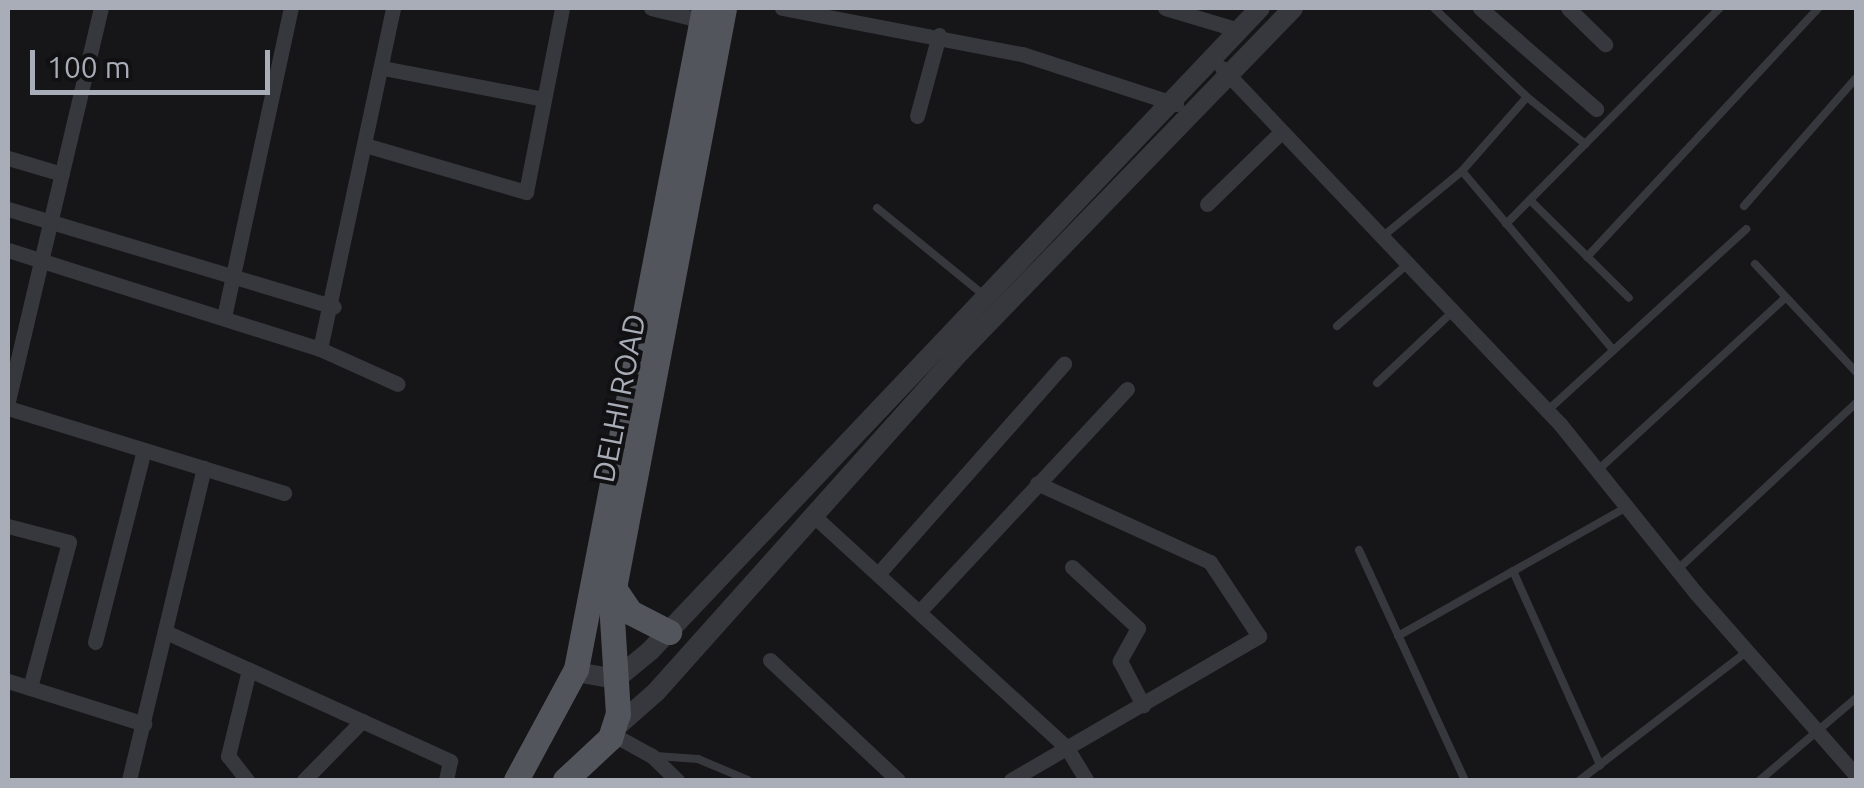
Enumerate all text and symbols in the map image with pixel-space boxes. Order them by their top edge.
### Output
scale bar [35,30,275,92]
text: 100 m [47,50,131,84]
street label: DELHI ROAD [585,311,653,485]

